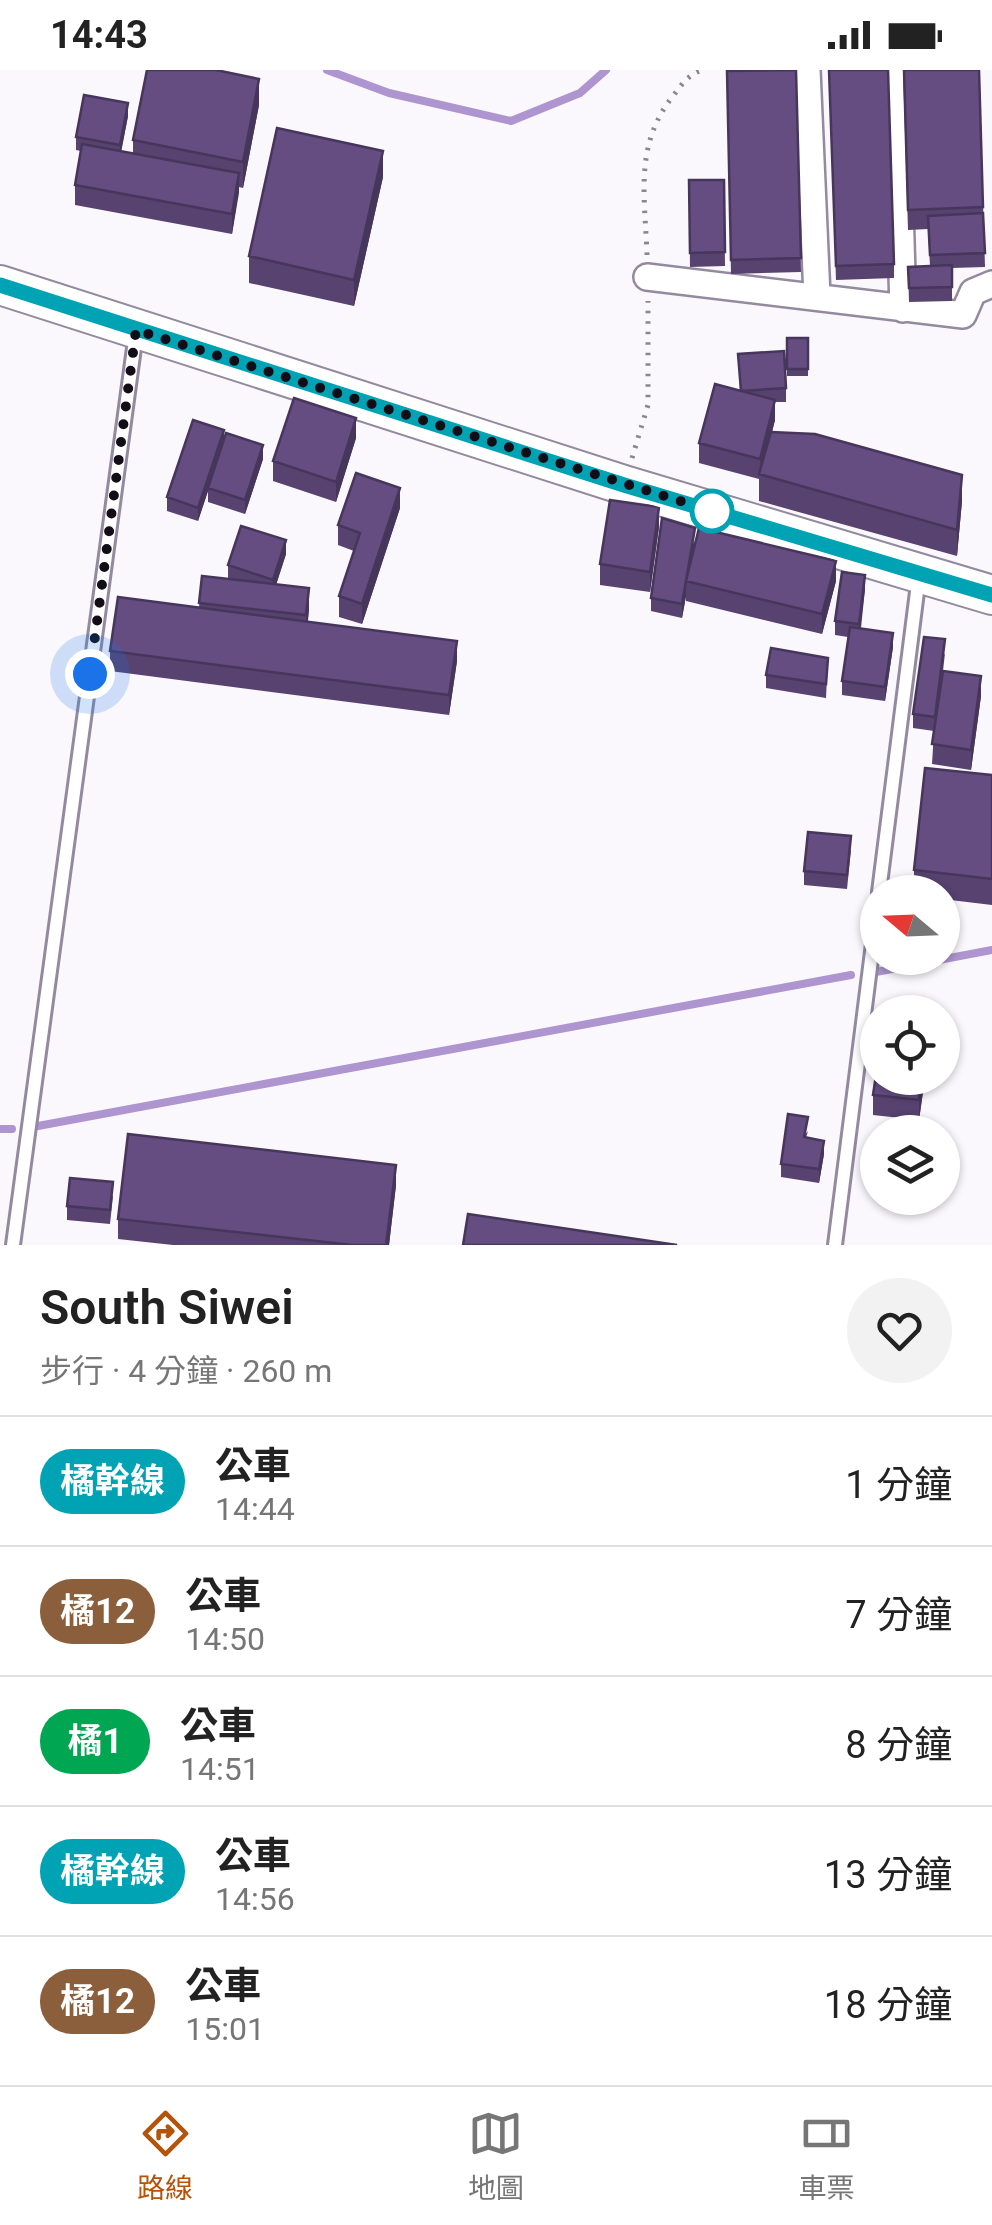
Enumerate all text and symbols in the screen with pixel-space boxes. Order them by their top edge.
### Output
text: 14:43 [50,13,148,57]
unlabelled marker [691,490,733,532]
your location [65,649,115,699]
north arrow [860,875,960,975]
map controls [860,875,960,1215]
button: locate [860,995,960,1095]
button: layers [860,1115,960,1215]
button: heart [847,1278,952,1383]
text: South Siwei [40,1279,294,1336]
text: 步行 · 4 分鐘 · 260 m [40,1352,332,1390]
text: 公車 [215,1444,291,1488]
text: 橘幹線 [60,1461,165,1502]
text: 1 分鐘 [845,1463,952,1507]
text: 14:44 [215,1490,295,1528]
text: 公車 [185,1574,261,1618]
text: 橘12 [60,1591,135,1632]
text: 7 分鐘 [845,1593,952,1637]
text: 14:50 [185,1620,265,1658]
text: 公車 [180,1704,256,1748]
text: 橘1 [67,1721,123,1762]
text: 8 分鐘 [845,1723,952,1767]
text: 14:51 [180,1750,260,1788]
text: 公車 [215,1834,291,1878]
text: 橘幹線 [60,1851,165,1892]
text: 13 分鐘 [824,1853,952,1897]
text: 14:56 [215,1880,295,1918]
text: 公車 [185,1964,261,2008]
text: 橘12 [60,1981,135,2022]
text: 18 分鐘 [824,1983,952,2027]
text: 15:01 [185,2010,265,2048]
tab: 路線 [137,2106,193,2206]
tab: 地圖 [468,2106,524,2206]
tab: 車票 [799,2106,855,2206]

